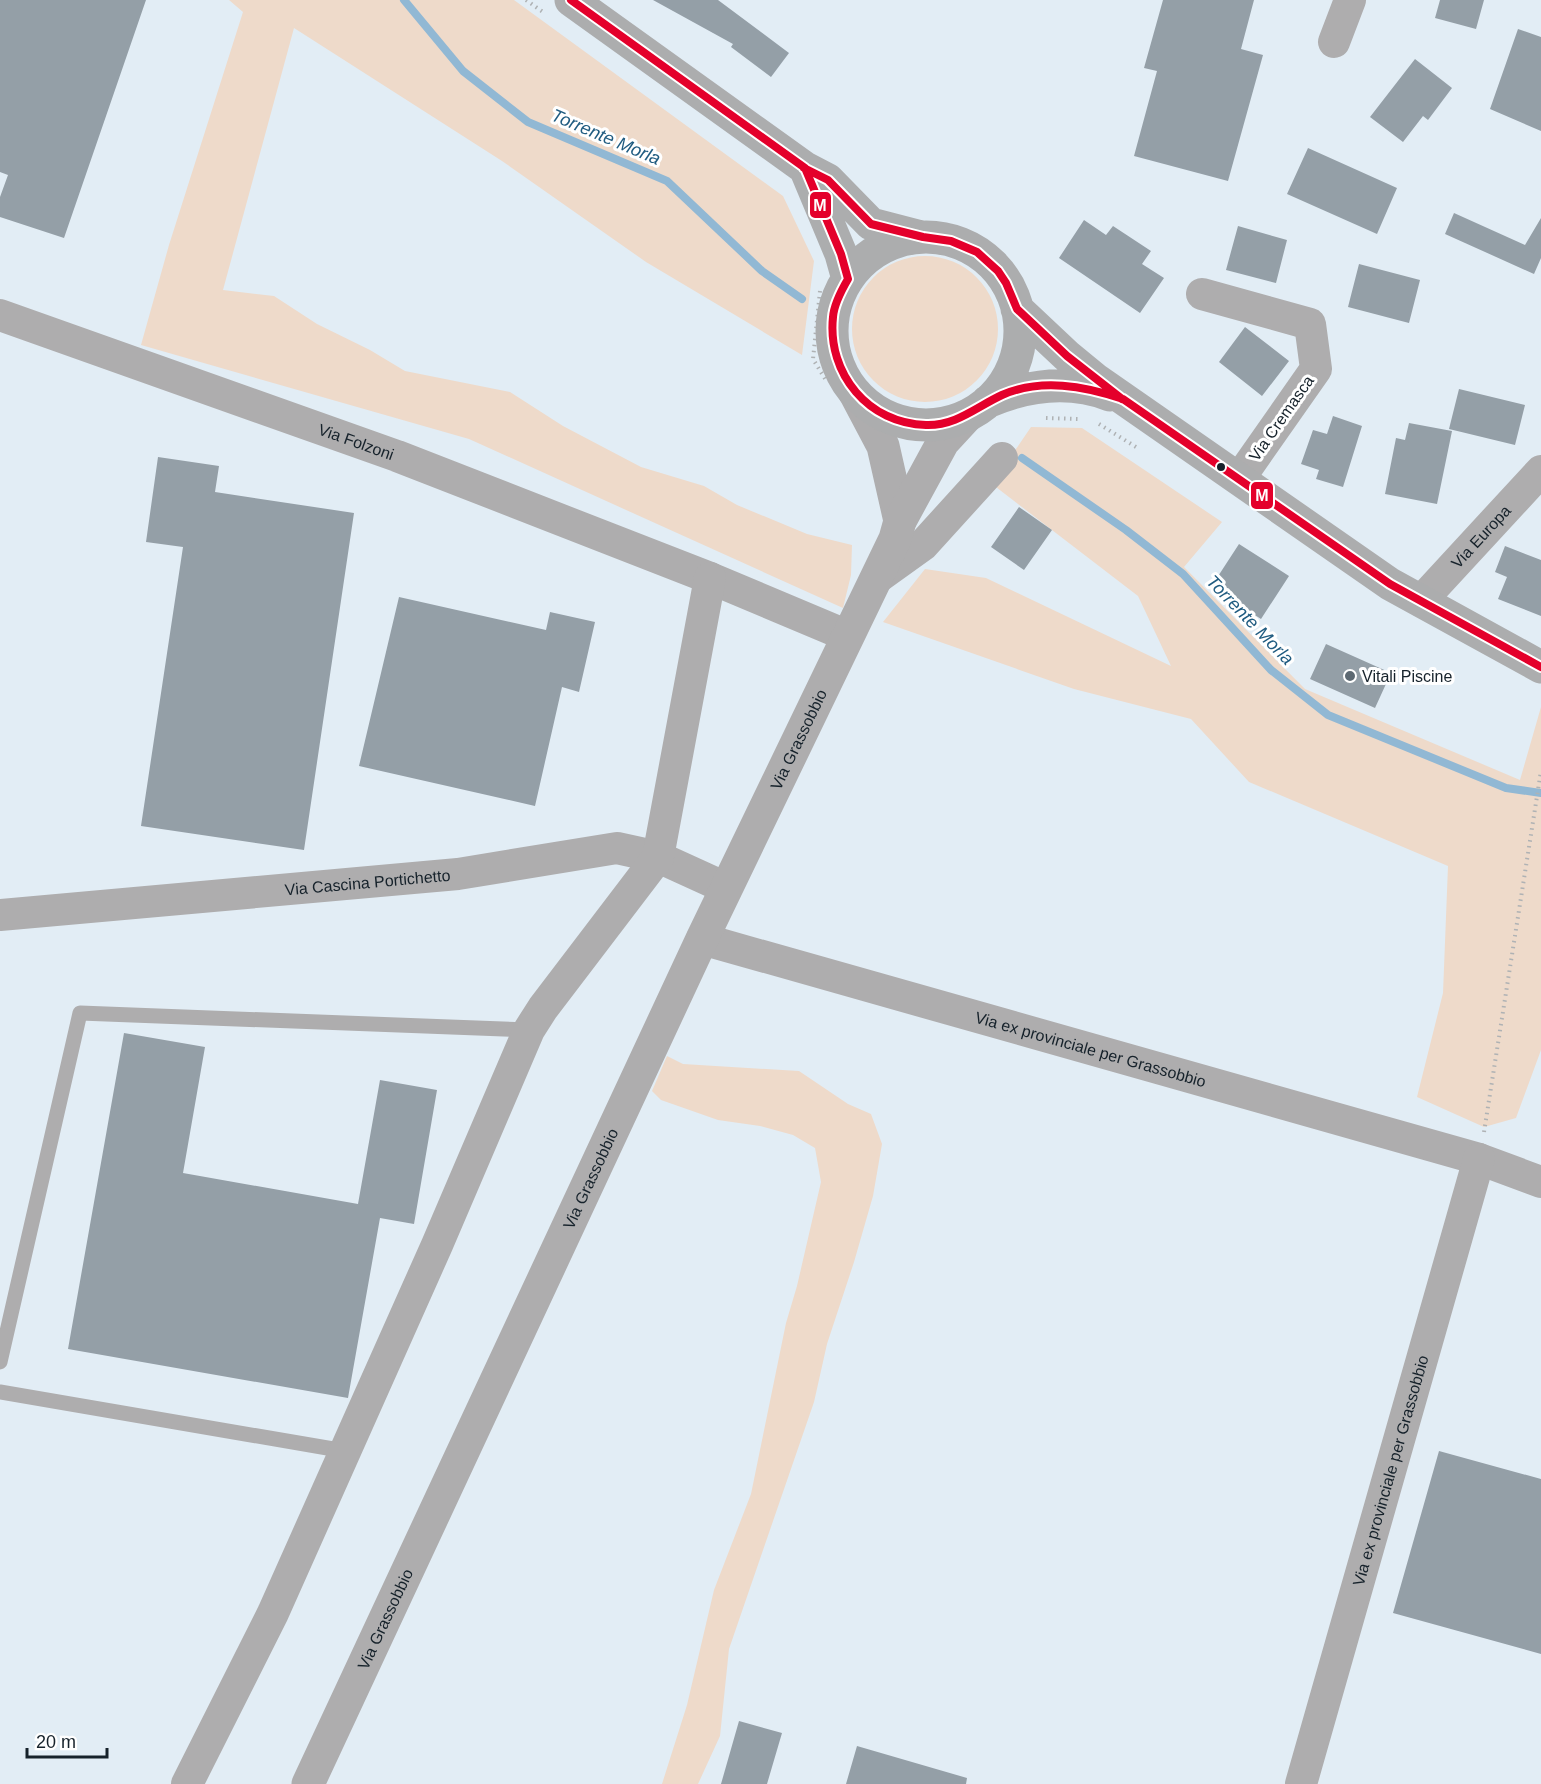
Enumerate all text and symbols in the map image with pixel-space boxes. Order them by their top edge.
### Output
water label: Torrente Morla [549,105,663,169]
line badge: M [809,191,832,219]
text: M [813,197,827,214]
street label: Via Cremasca [1246,372,1317,464]
street label: Via Folzoni [316,421,396,463]
unlabelled marker [1215,461,1227,473]
line badge: M [1250,481,1274,510]
text: M [1255,487,1269,504]
street label: Via Europa [1448,502,1514,571]
water label: Torrente Morla [1202,571,1298,669]
place label: Vitali Piscine [1362,668,1453,685]
marker: Vitali Piscine [1343,669,1357,683]
street label: Via Grassobbio [767,687,830,792]
street label: Via Cascina Portichetto [284,867,451,898]
street label: Via ex provinciale per Grassobbio [973,1009,1208,1090]
street label: Via Grassobbio [560,1126,622,1232]
street label: Via ex provinciale per Grassobbio [1350,1353,1432,1588]
street label: Via Grassobbio [355,1566,416,1672]
scale bar [27,1721,106,1759]
text: 20 m [36,1732,76,1752]

